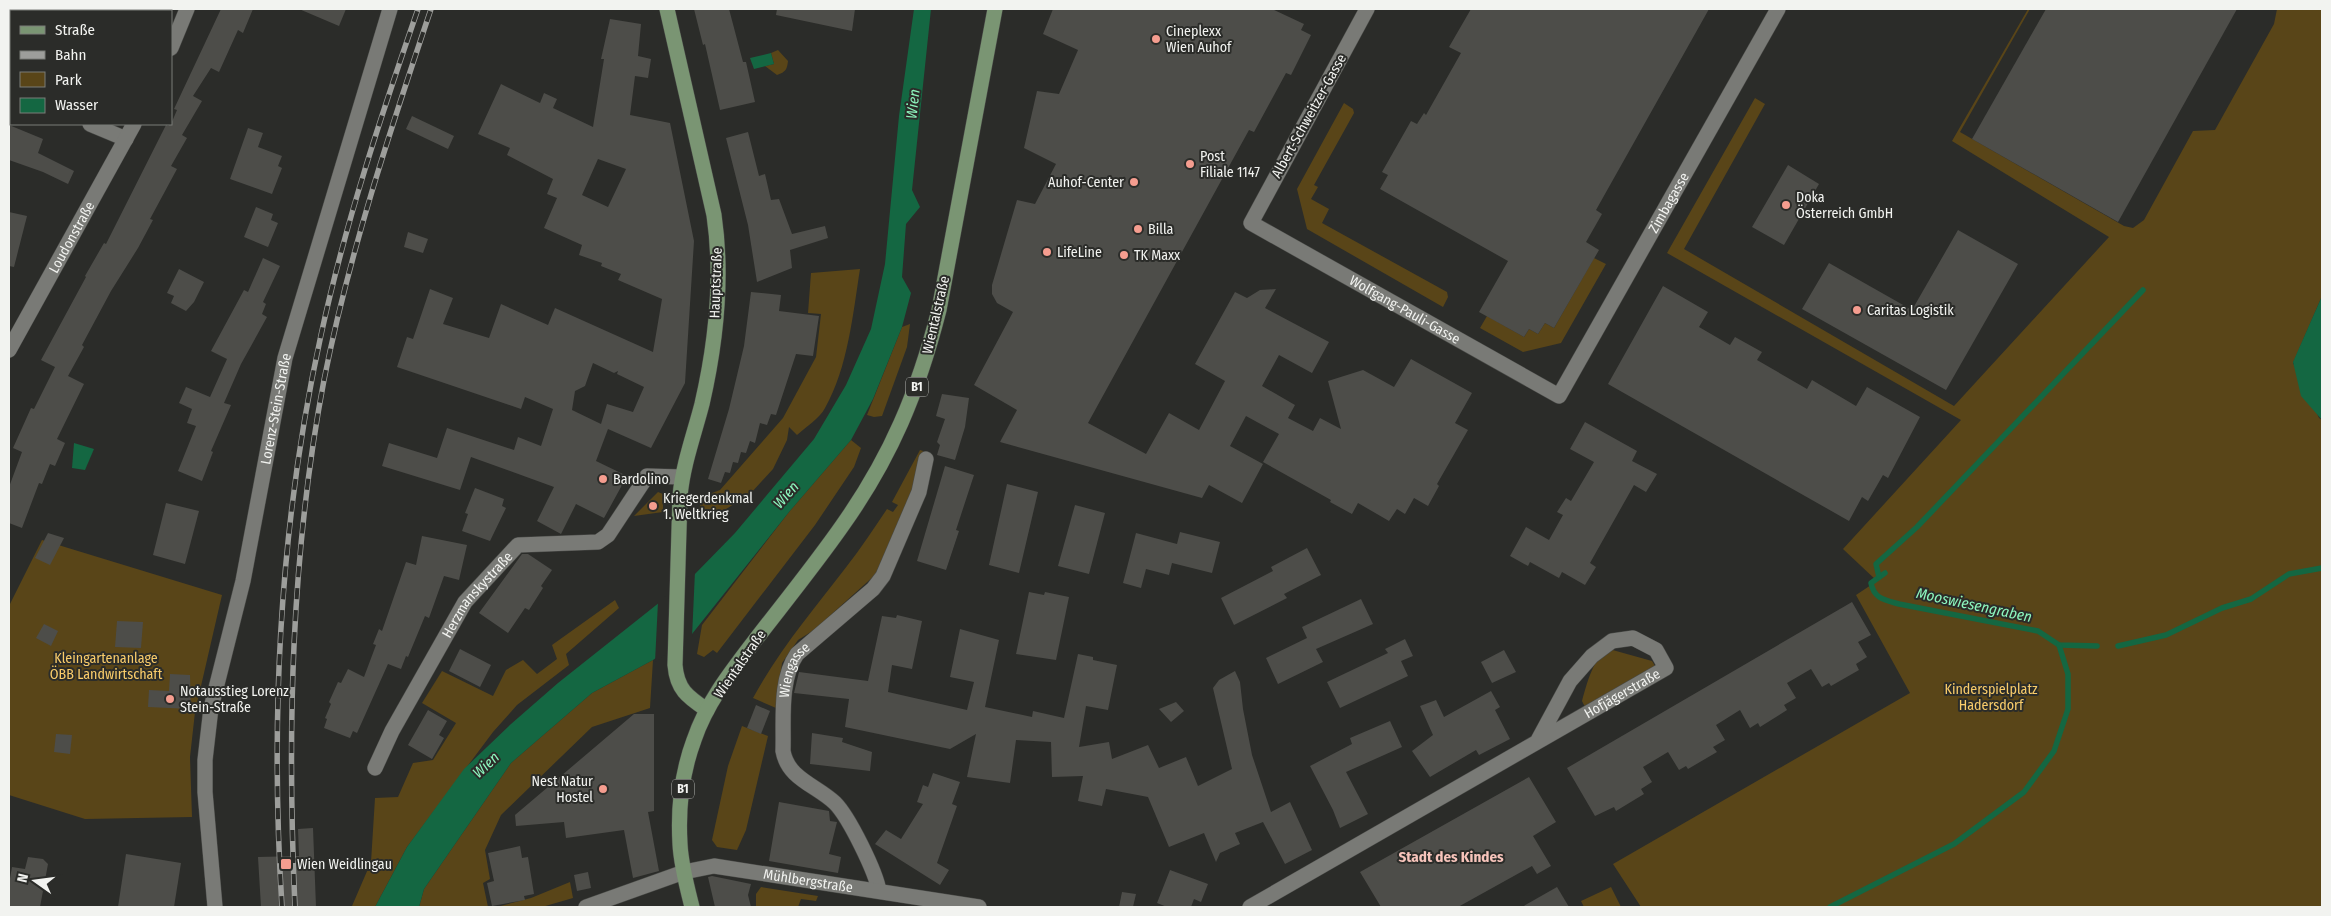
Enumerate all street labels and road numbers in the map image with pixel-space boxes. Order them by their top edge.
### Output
street label: Albert-Schweitzer-Gasse [1268,51,1350,181]
street label: Zimbagasse [1645,169,1692,236]
street label: Loudonstraße [45,198,98,276]
street label: Hauptstraße [706,247,726,319]
street label: Wolfgang-Pauli-Gasse [1346,272,1464,347]
street label: Wientalstraße [919,274,953,356]
street label: Lorenz-Stein-Straße [257,351,295,466]
road number: B1 [906,378,928,397]
street label: Herzmanskystraße [438,548,516,641]
street label: Wientalstraße [710,627,770,701]
street label: Wiengasse [775,638,813,699]
street label: Hofjägerstraße [1581,665,1663,722]
road number: B1 [672,780,694,799]
street label: Mühlbergstraße [762,865,854,896]

